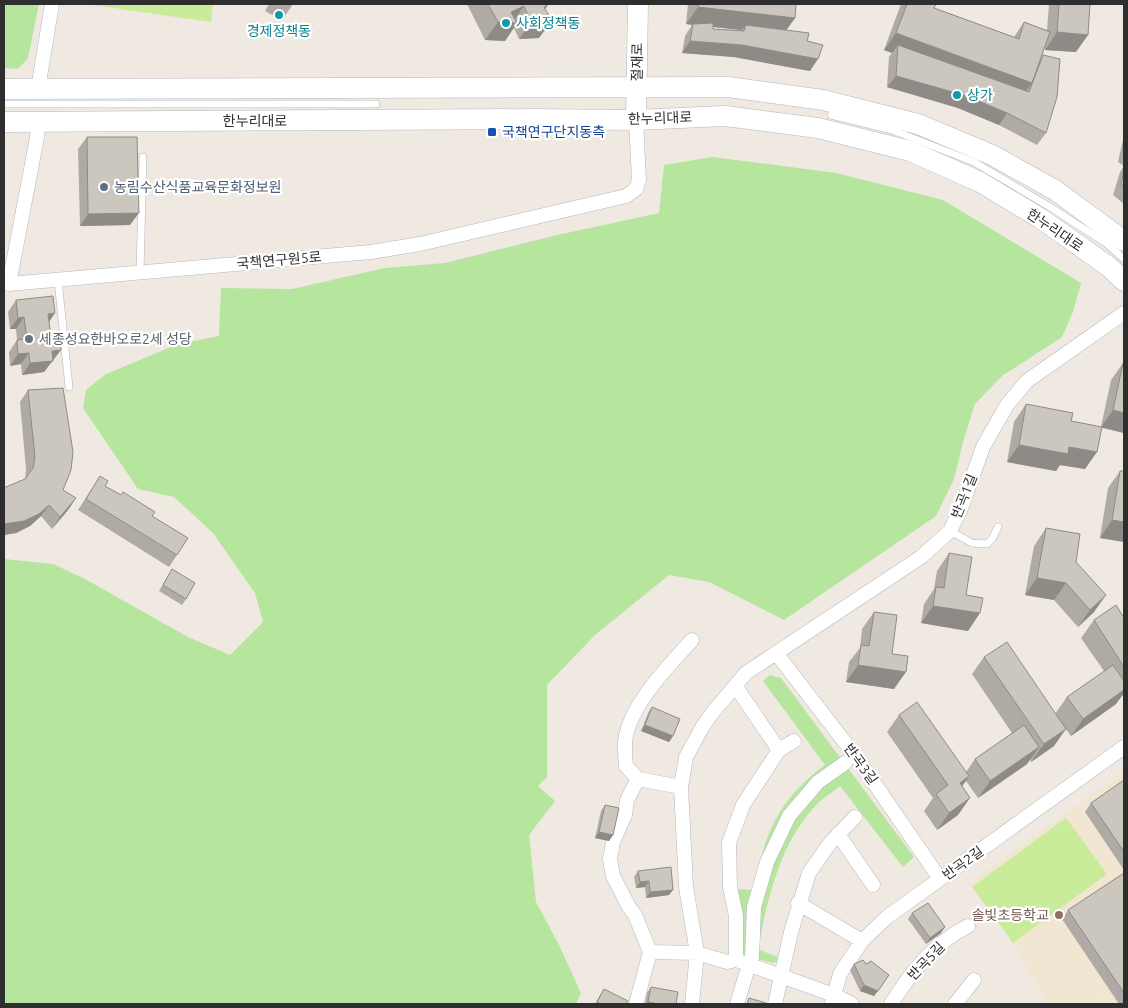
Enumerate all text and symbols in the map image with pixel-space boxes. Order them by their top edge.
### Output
marker: 경제정책동 [273,9,285,21]
place label: 사회정책동 [516,15,581,31]
marker: 사회정책동 [500,17,512,29]
place label: 경제정책동 [247,23,311,39]
street label: 절재로 [629,42,645,81]
place label: 상가 [967,87,993,103]
marker: 상가 [951,89,963,101]
street label: 한누리대로 [628,109,693,127]
street label: 한누리대로 [223,113,287,129]
place label: 국책연구단지동측 [502,124,605,140]
marker: 국책연구단지동측 [486,126,498,138]
place label: 농림수산식품교육문화정보원 [114,179,281,195]
marker: 농림수산식품교육문화정보원 [98,181,110,193]
street label: 한누리대로 [1024,205,1086,255]
street label: 국책연구원5로 [236,248,322,272]
place label: 세종성요한바오로2세 성당 [39,331,192,347]
marker: 세종성요한바오로2세 성당 [23,333,35,345]
street label: 반곡1길 [948,471,980,521]
street label: 반곡3길 [841,740,881,788]
street label: 반곡2길 [939,843,987,883]
place label: 솔빛초등학교 [972,907,1049,923]
marker: 솔빛초등학교 [1053,909,1065,921]
street label: 반곡5길 [904,939,948,983]

